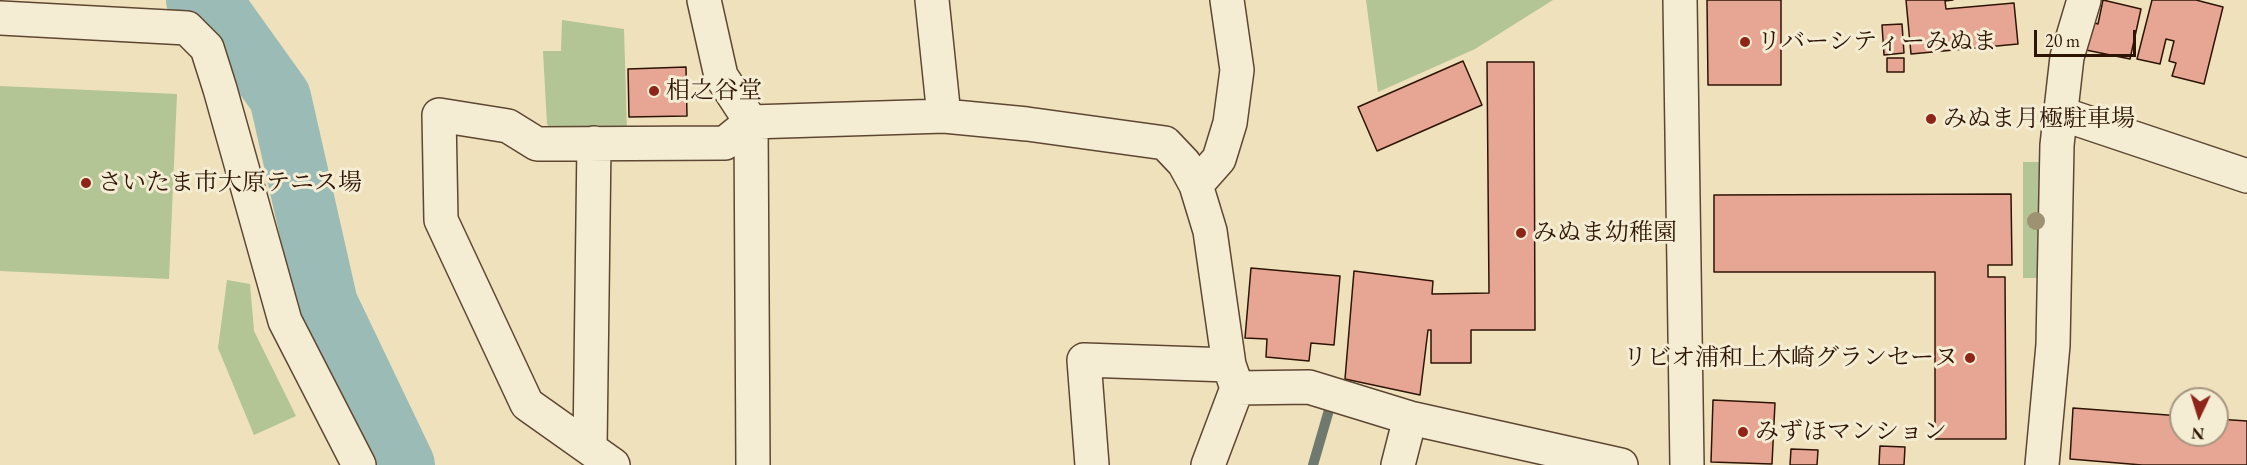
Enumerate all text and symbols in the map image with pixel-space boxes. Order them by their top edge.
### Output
scale bar [2037,18,2139,56]
place label: リバーシティーみぬま [1757,28,1997,56]
text: 20 m [2045,29,2080,52]
marker: リバーシティーみぬま [1738,35,1752,49]
place label: 相之谷堂 [666,77,762,105]
marker: 相之谷堂 [647,84,661,98]
place label: みぬま月極駐車場 [1943,105,2135,133]
marker: みぬま月極駐車場 [1924,112,1938,126]
place label: さいたま市大原テニス場 [98,169,362,197]
marker: さいたま市大原テニス場 [79,176,93,190]
place label: みぬま幼稚園 [1533,219,1677,247]
marker: みぬま幼稚園 [1514,226,1528,240]
place label: リビオ浦和上木崎グランセーヌ [1623,344,1958,372]
marker: リビオ浦和上木崎グランセーヌ [1963,351,1977,365]
north arrow [2169,387,2229,447]
place label: みずほマンション [1755,418,1947,446]
text: N [2191,423,2205,444]
marker: みずほマンション [1736,425,1750,439]

